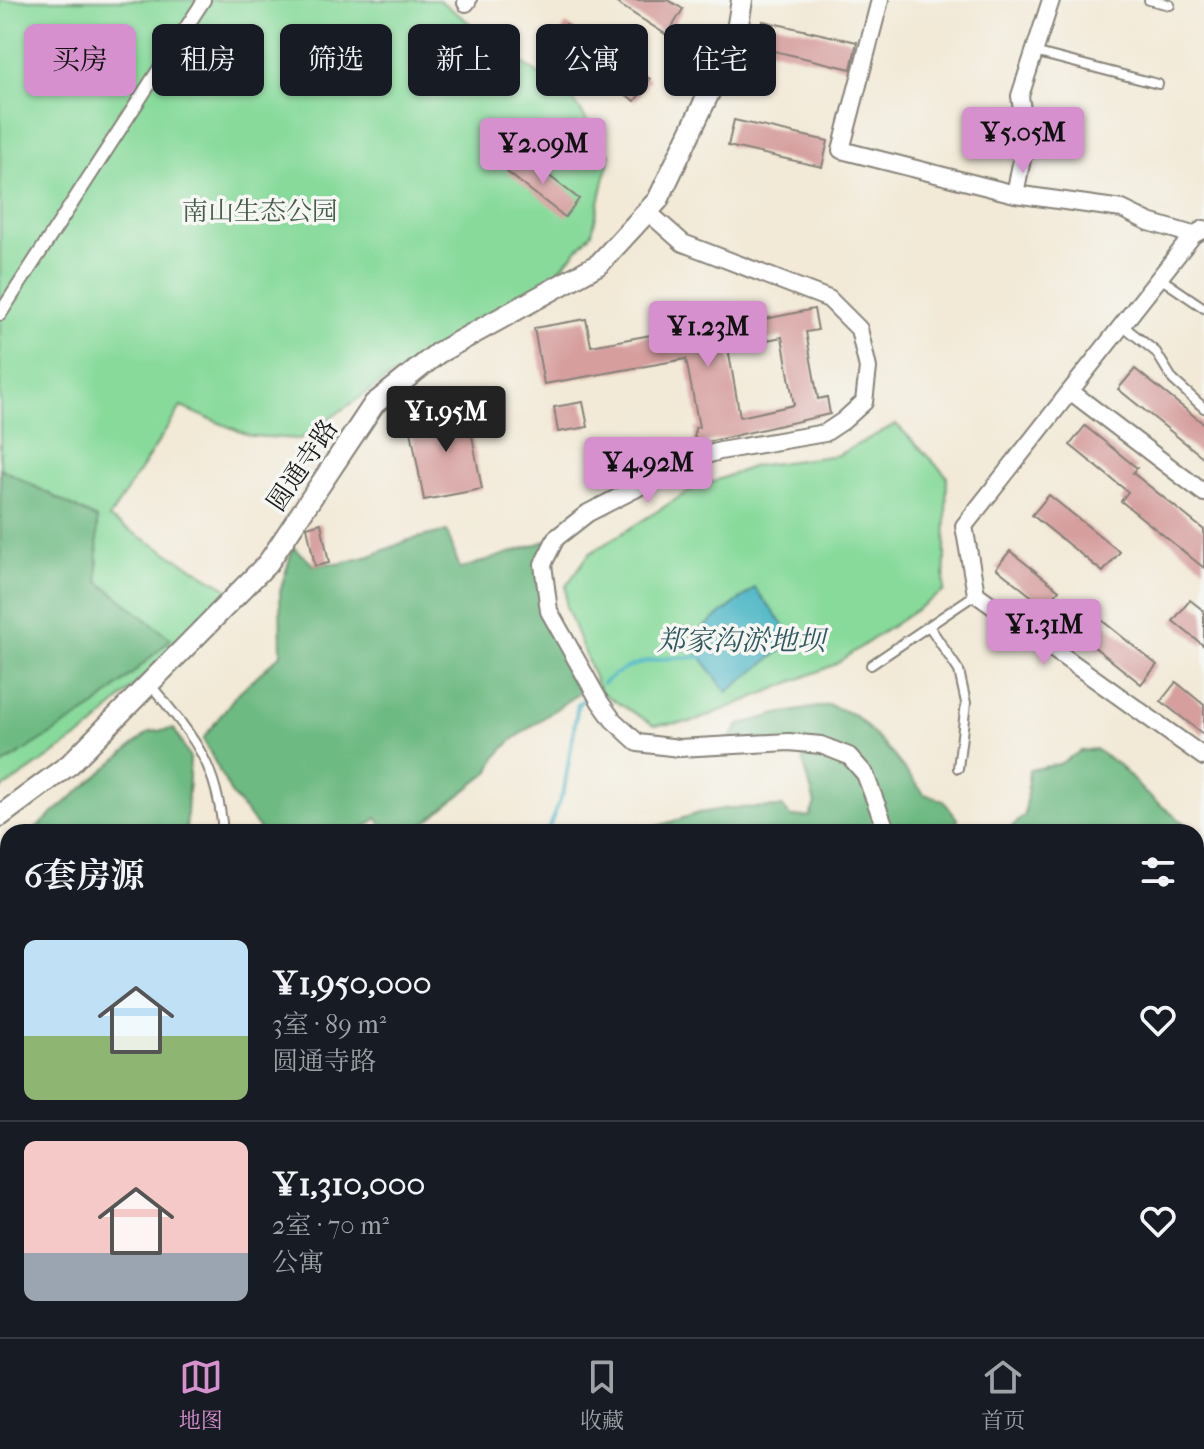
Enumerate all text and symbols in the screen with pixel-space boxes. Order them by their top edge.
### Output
chip: 买房 [24,24,136,96]
chip: 租房 [152,24,264,96]
chip: 筛选 [280,24,392,96]
chip: 新上 [408,24,520,96]
chip: 公寓 [536,24,648,96]
chip: 住宅 [664,24,776,96]
pin: ¥5.05M [958,107,1088,175]
text: ¥5.05M [980,117,1066,148]
pin: ¥2.09M [478,118,608,186]
text: ¥2.09M [498,128,588,159]
park label: 南山生态公园 [182,196,338,227]
pin: ¥1.23M [643,301,773,369]
text: ¥1.23M [667,311,749,342]
pin: ¥1.95M [381,386,511,454]
text: ¥1.95M [405,396,487,427]
street label: 圆通寺路 [260,413,344,517]
pin: ¥4.92M [583,437,713,505]
text: ¥4.92M [602,447,694,478]
pin: ¥1.31M [979,599,1109,667]
text: ¥1.31M [1005,609,1083,640]
water label: 郑家沟淤地坝 [657,624,829,657]
icon: filters [1136,850,1180,894]
text: 6套房源 [24,856,144,896]
text: ¥1,950,000 [272,963,431,1003]
icon: home [88,972,184,1068]
icon: heart [1136,998,1180,1042]
text: 3室 · 89 m² [272,1009,386,1040]
text: 圆通寺路 [272,1046,376,1077]
text: ¥1,310,000 [272,1164,425,1204]
icon: home [88,1173,184,1269]
icon: heart [1136,1199,1180,1243]
text: 2室 · 70 m² [272,1210,389,1241]
text: 公寓 [272,1247,324,1278]
tab: 地图 [179,1355,223,1434]
tab: 收藏 [580,1355,624,1434]
tab: 首页 [981,1355,1025,1434]

